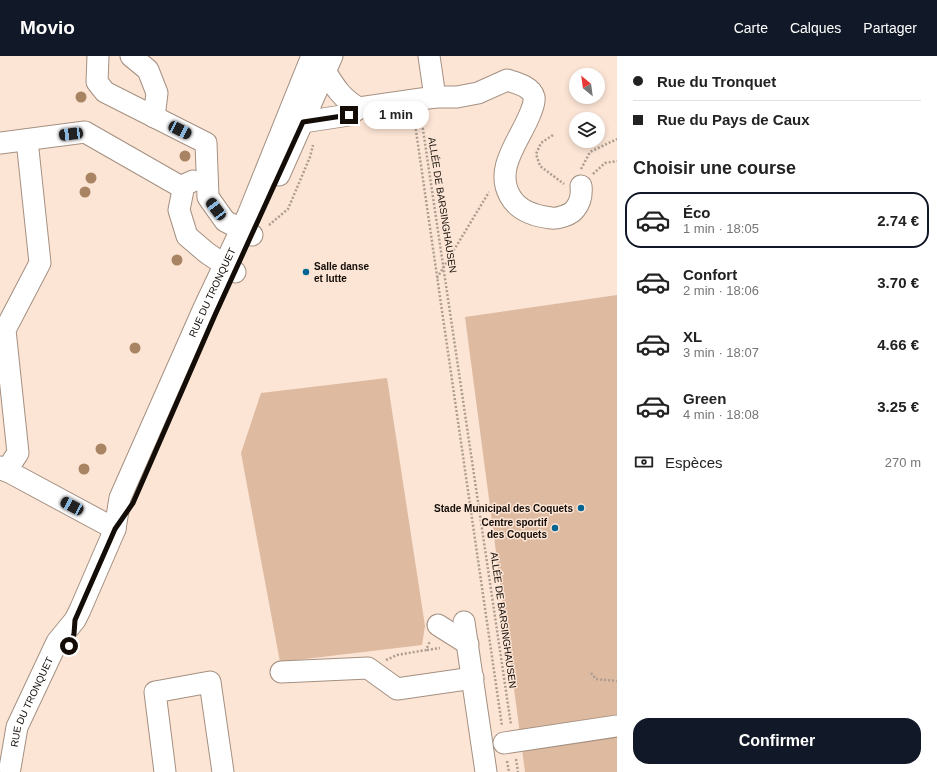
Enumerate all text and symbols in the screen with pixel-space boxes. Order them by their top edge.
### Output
text: Movio [20,17,75,38]
text: Carte [734,20,768,36]
text: Calques [790,20,841,36]
text: Partager [863,20,917,36]
north arrow [569,68,605,104]
map controls [569,68,605,148]
text: Rue du Tronquet [657,73,776,90]
callout: 1 min [363,101,429,129]
route end [340,106,358,124]
text: 1 min [379,107,413,122]
text: Rue du Pays de Caux [657,111,810,128]
button: layers [569,112,605,148]
car [167,119,193,141]
car [58,127,84,141]
street label: ALLÉE DE BARSINGHAUSEN [426,136,460,274]
text: Choisir une course [633,158,796,178]
car [204,196,228,222]
icon: car [635,202,671,238]
text: Éco [683,204,711,221]
text: 2.74 € [877,212,919,229]
text: 1 min · 18:05 [683,221,759,236]
street label: RUE DU TRONQUET [187,246,238,339]
place label: Salle danse et lutte [314,261,369,284]
icon: car [635,264,671,300]
text: Confort [683,266,737,283]
marker: Salle danse et lutte [301,267,311,277]
text: 3.70 € [877,274,919,291]
text: 2 min · 18:06 [683,283,759,298]
icon: car [635,326,671,362]
text: XL [683,328,702,345]
text: 4.66 € [877,336,919,353]
text: 3 min · 18:07 [683,345,759,360]
icon: car [635,388,671,424]
text: Green [683,390,726,407]
text: 3.25 € [877,398,919,415]
text: 4 min · 18:08 [683,407,759,422]
icon: cash [633,451,655,473]
text: Espèces [665,454,723,471]
text: 270 m [885,455,921,470]
car [59,495,85,517]
place label: Stade Municipal des Coquets [434,503,573,514]
marker: Stade Municipal des Coquets [576,503,586,513]
place label: Centre sportif des Coquets [481,517,548,540]
marker: Centre sportif des Coquets [550,523,560,533]
street label: ALLÉE DE BARSINGHAUSEN [489,551,519,689]
route start [60,637,78,655]
street label: RUE DU TRONQUET [9,655,55,748]
button: Confirmer [633,718,921,764]

